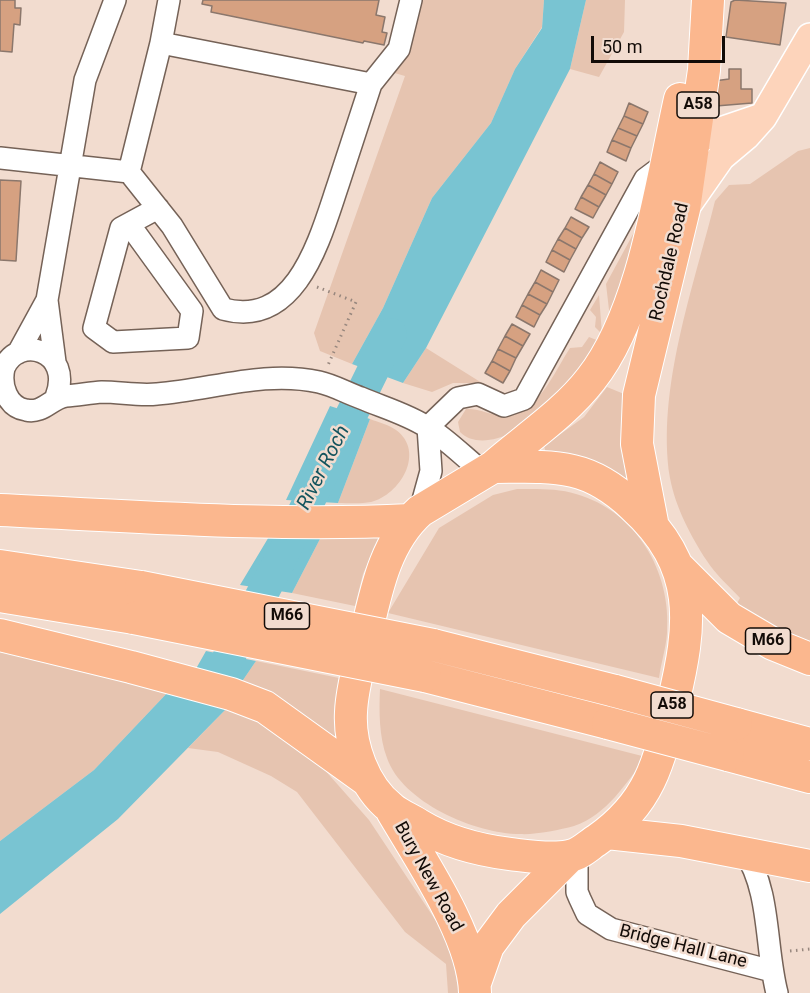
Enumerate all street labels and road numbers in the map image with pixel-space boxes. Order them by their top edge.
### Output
road number: A58 [677,92,719,118]
street label: Rochdale Road [646,201,694,323]
road number: M66 [264,603,310,629]
road number: M66 [746,628,790,654]
road number: A58 [651,692,693,718]
street label: Bury New Road [389,818,467,936]
street label: Bridge Hall Lane [617,921,749,973]

